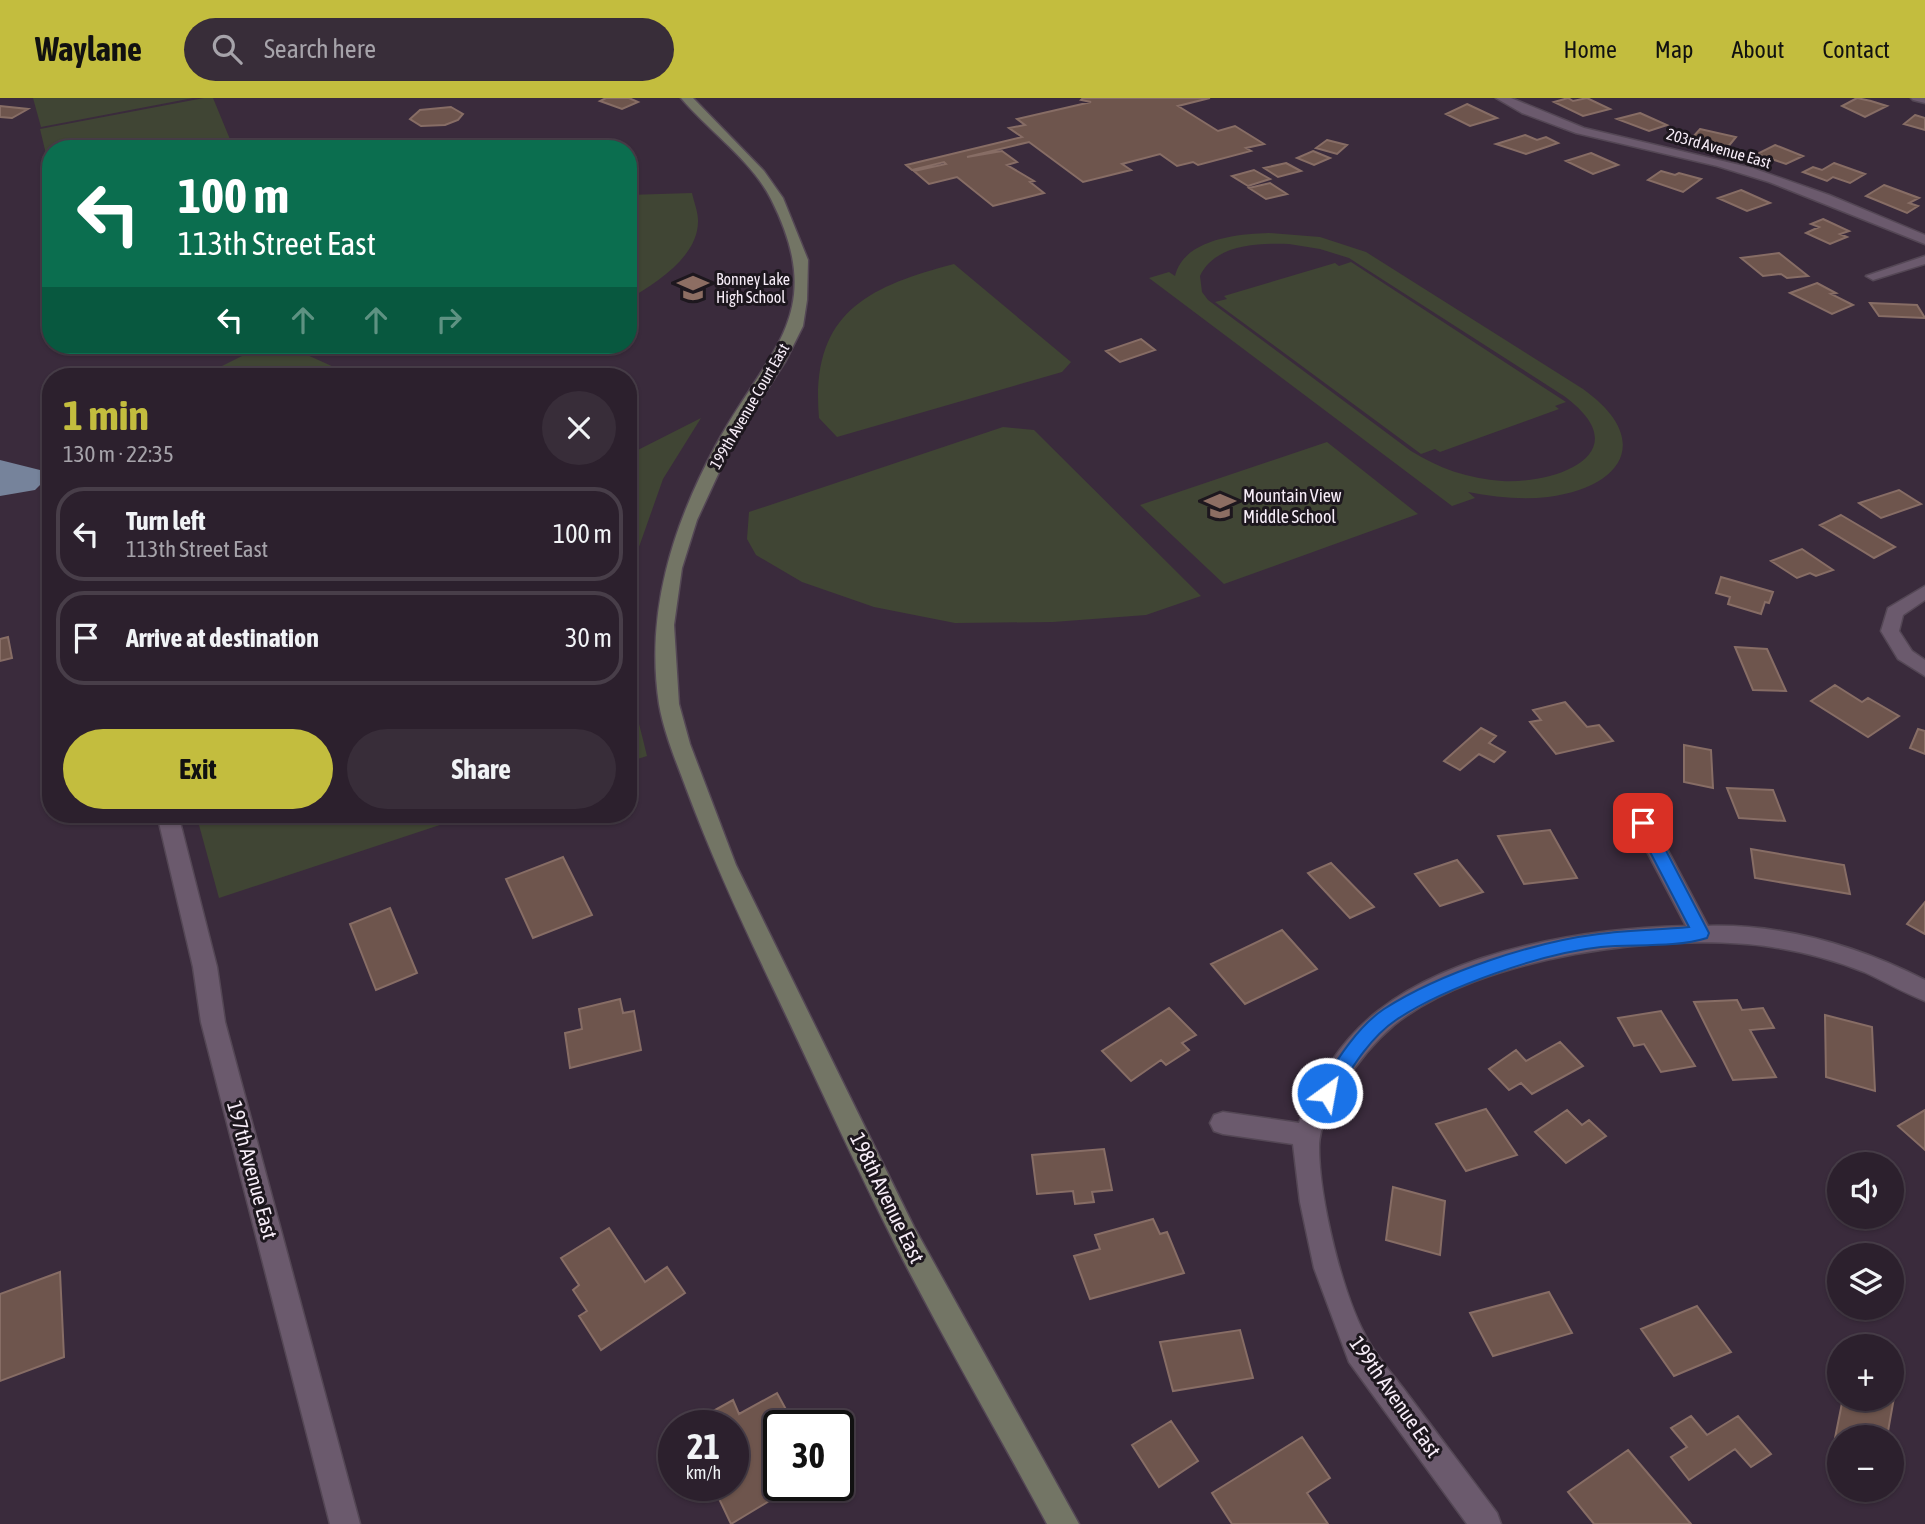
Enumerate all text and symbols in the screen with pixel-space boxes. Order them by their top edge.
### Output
search box [184,18,674,81]
text: Waylane [35,30,142,68]
icon: search [208,30,246,68]
text: Search here [264,34,376,64]
text: Home [1563,36,1617,63]
text: Map [1655,36,1693,63]
text: About [1731,36,1784,63]
text: Contact [1822,36,1890,63]
street label: 203rd Avenue East [1665,124,1774,172]
text: 100 m [178,167,289,223]
icon: left [63,168,154,259]
text: 113th Street East [178,225,376,262]
place label: Bonney Lake High School [716,270,790,307]
school or university icon: Bonney Lake High School [676,271,710,305]
icon: left [211,301,249,339]
icon: ahead [284,301,322,339]
icon: ahead [357,301,395,339]
icon: right [430,301,468,339]
street label: 199th Avenue Court East [706,340,792,472]
text: 1 min [63,391,149,439]
button: close [542,391,616,465]
text: 130 m · 22:35 [63,441,174,467]
place label: Mountain View Middle School [1243,485,1342,527]
school or university icon: Mountain View Middle School [1203,489,1237,523]
text: Turn left [126,506,206,536]
icon: left [67,515,105,553]
text: 100 m [553,519,612,549]
text: 113th Street East [126,536,268,562]
icon: arrive [67,619,105,657]
text: Arrive at destination [126,623,319,653]
text: 30 m [565,623,612,653]
button: Exit [63,729,333,809]
button: Share [347,729,616,809]
pin [1613,793,1673,853]
icon: arrive [1624,804,1662,842]
position arrow [1290,1056,1364,1130]
street label: 197th Avenue East [223,1098,283,1241]
street label: 198th Avenue East [846,1129,930,1267]
map controls [1827,1152,1904,1502]
button: sound [1827,1152,1904,1229]
button: layers [1827,1243,1904,1320]
street label: 199th Avenue East [1345,1331,1446,1461]
button: + [1827,1334,1904,1411]
speed limit sign: 30 [763,1410,854,1501]
button: − [1827,1425,1904,1502]
text: 21 [687,1426,720,1466]
text: km/h [686,1462,721,1483]

